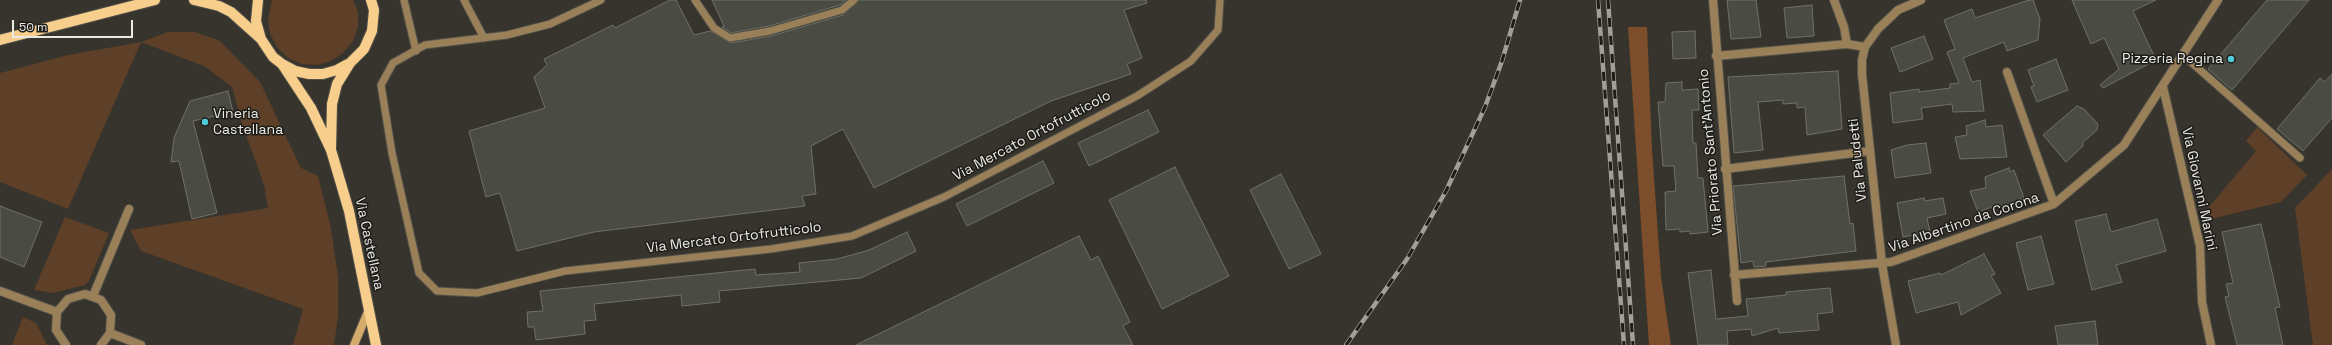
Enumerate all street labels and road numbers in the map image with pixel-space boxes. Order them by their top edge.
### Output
street label: Via Priorato Sant'Antonio [1695,68,1727,236]
street label: Via Mercato Ortofrutticolo [950,87,1114,185]
street label: Via Paludetti [1845,117,1871,203]
street label: Via Giovanni Marini [2178,126,2220,252]
street label: Via Albertino da Corona [1887,189,2041,257]
street label: Via Castellana [351,196,387,292]
street label: Via Mercato Ortofrutticolo [645,219,823,257]

